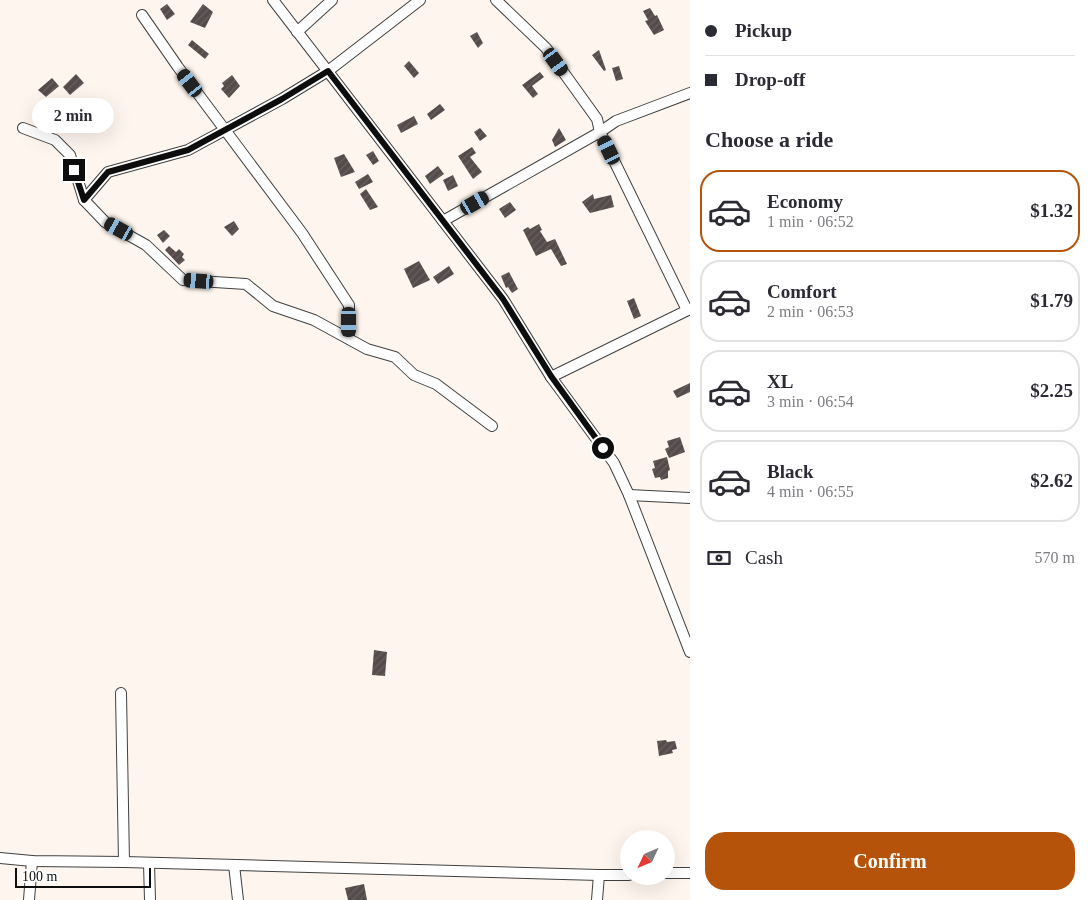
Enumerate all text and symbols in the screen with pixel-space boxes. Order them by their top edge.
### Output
text: Pickup [735,20,792,41]
car [541,45,570,79]
car [174,67,205,99]
text: Drop-off [735,69,805,90]
callout: 2 min [33,98,115,132]
text: 2 min [54,107,92,124]
text: Choose a ride [705,127,833,152]
car [595,133,622,167]
route end [63,159,85,181]
car [458,189,491,217]
icon: car [707,189,752,234]
text: Economy [767,191,843,212]
text: $1.32 [1030,200,1073,221]
text: 1 min · 06:52 [767,213,854,230]
car [102,215,135,243]
car [183,272,214,290]
icon: car [707,279,752,324]
text: Comfort [767,281,837,302]
text: $1.79 [1030,290,1073,311]
text: 2 min · 06:53 [767,303,854,320]
car [341,307,356,337]
icon: car [707,369,752,414]
text: XL [767,371,793,392]
text: $2.25 [1030,380,1073,401]
text: 3 min · 06:54 [767,393,854,410]
route start [592,437,614,459]
icon: car [707,459,752,504]
text: Black [767,461,813,482]
text: $2.62 [1030,470,1073,491]
text: 4 min · 06:55 [767,483,854,500]
icon: cash [705,544,733,572]
text: Cash [745,547,783,568]
text: 570 m [1035,549,1075,566]
north arrow [620,830,675,885]
map controls [620,830,675,885]
button: Confirm [705,832,1075,890]
scale bar [15,865,151,888]
text: 100 m [22,869,57,884]

